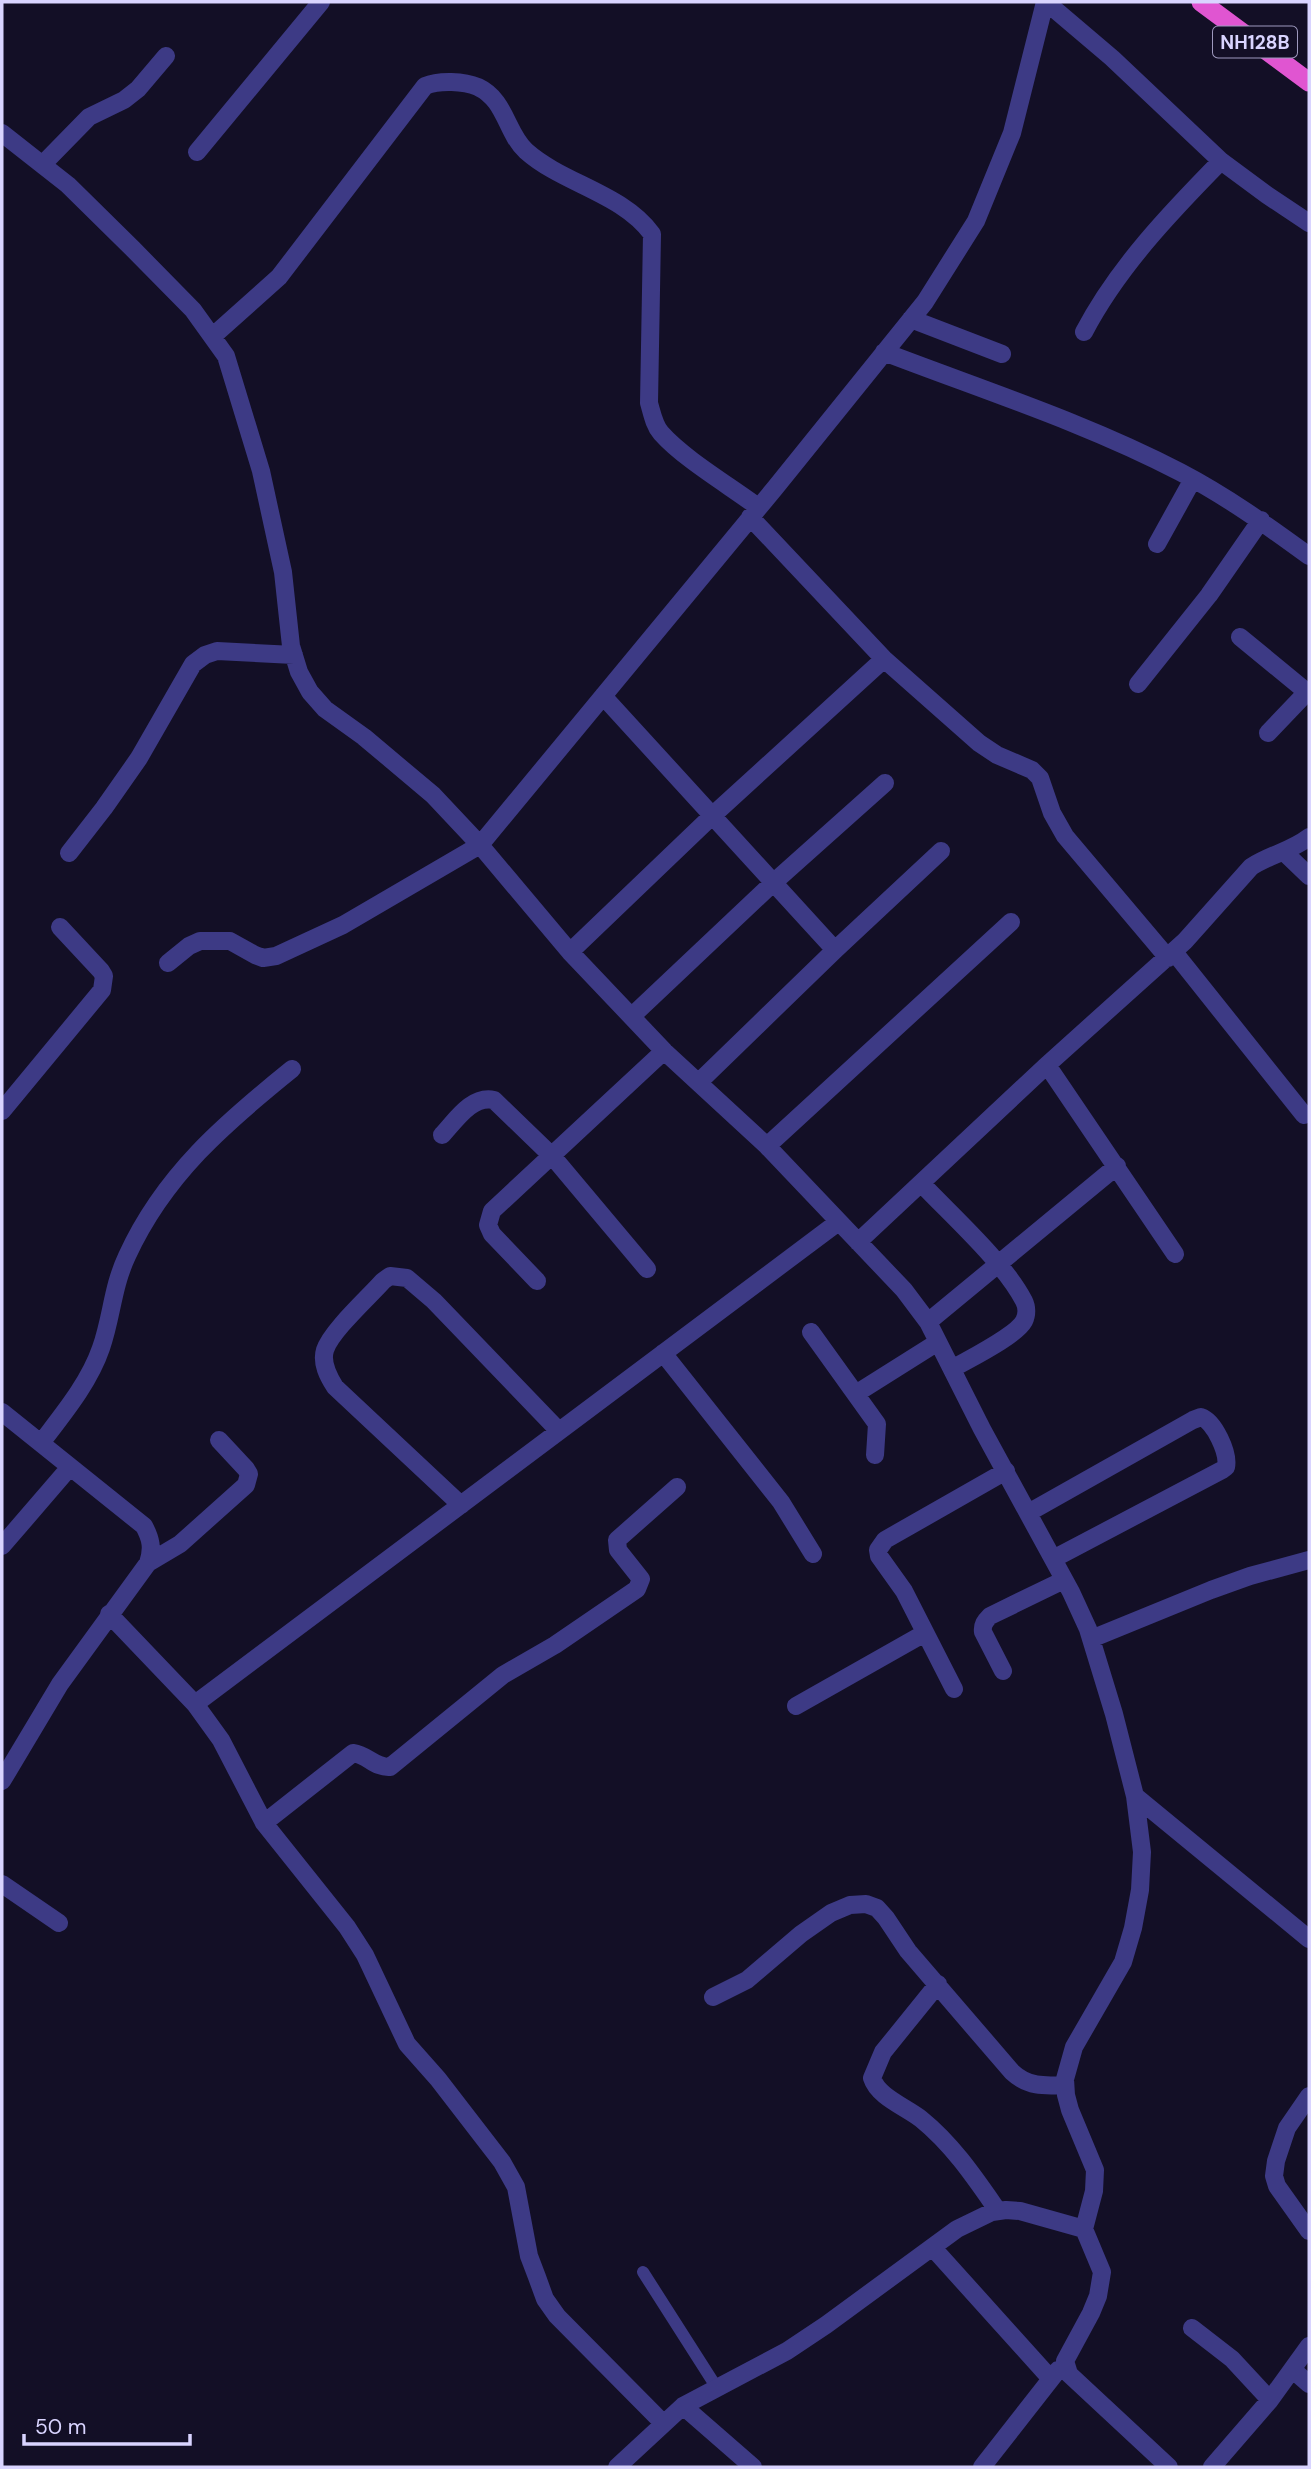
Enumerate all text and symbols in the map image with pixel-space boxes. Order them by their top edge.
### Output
road number: NH128B [1213,26,1297,58]
scale bar [24,2402,191,2446]
text: 50 m [35,2413,86,2441]

